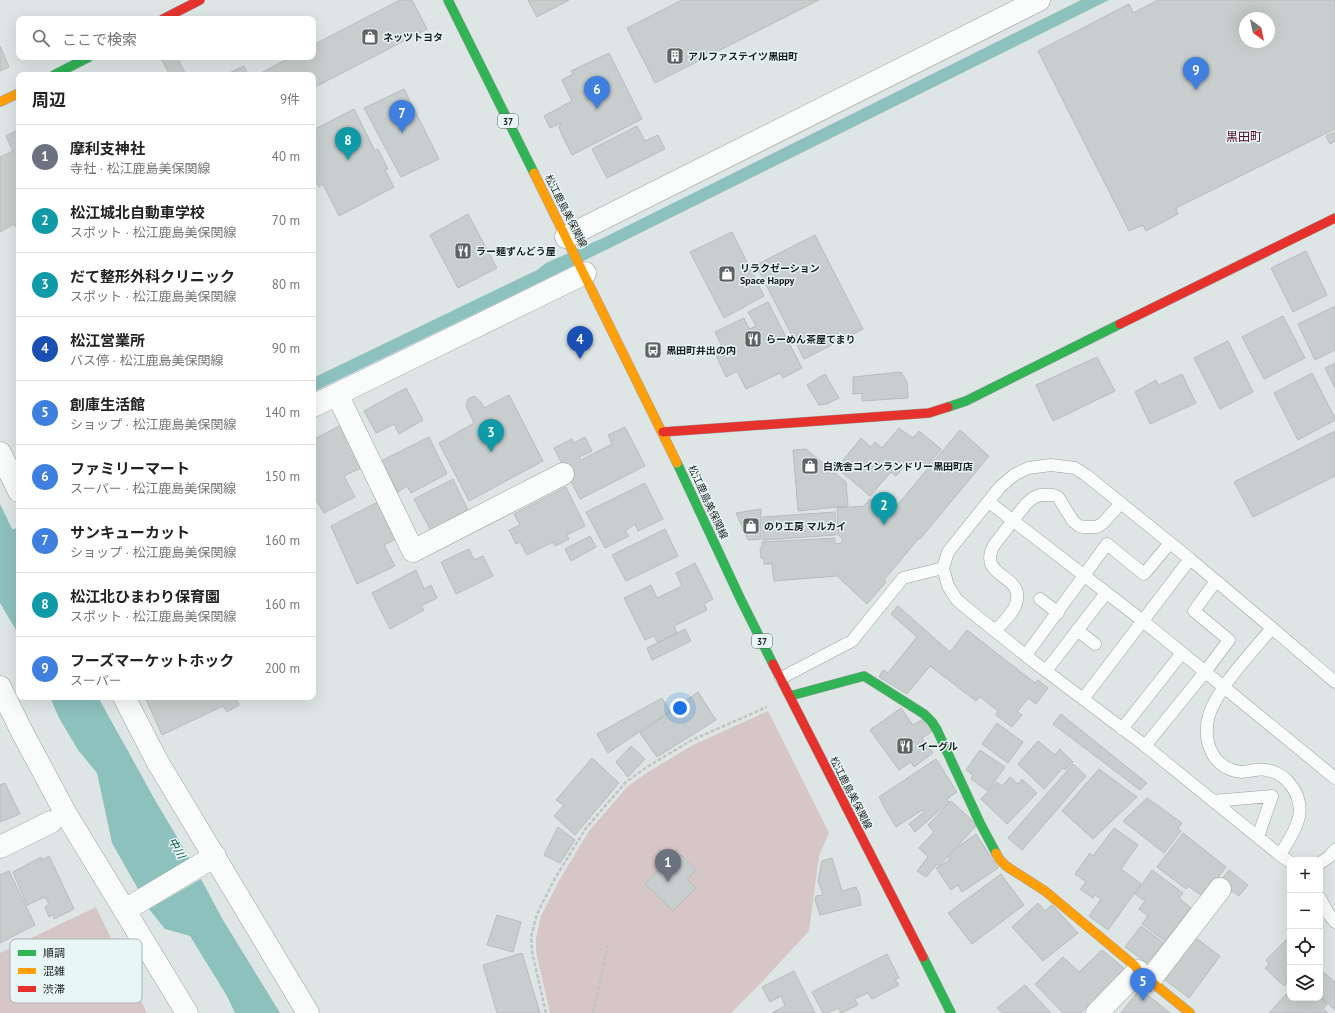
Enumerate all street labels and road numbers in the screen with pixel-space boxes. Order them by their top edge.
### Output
road number: 37 [498,114,518,128]
street label: 松江鹿島美保関線 [542,172,590,250]
street label: 松江鹿島美保関線 [685,463,731,541]
road number: 37 [752,634,772,648]
street label: 松江鹿島美保関線 [827,754,875,832]

